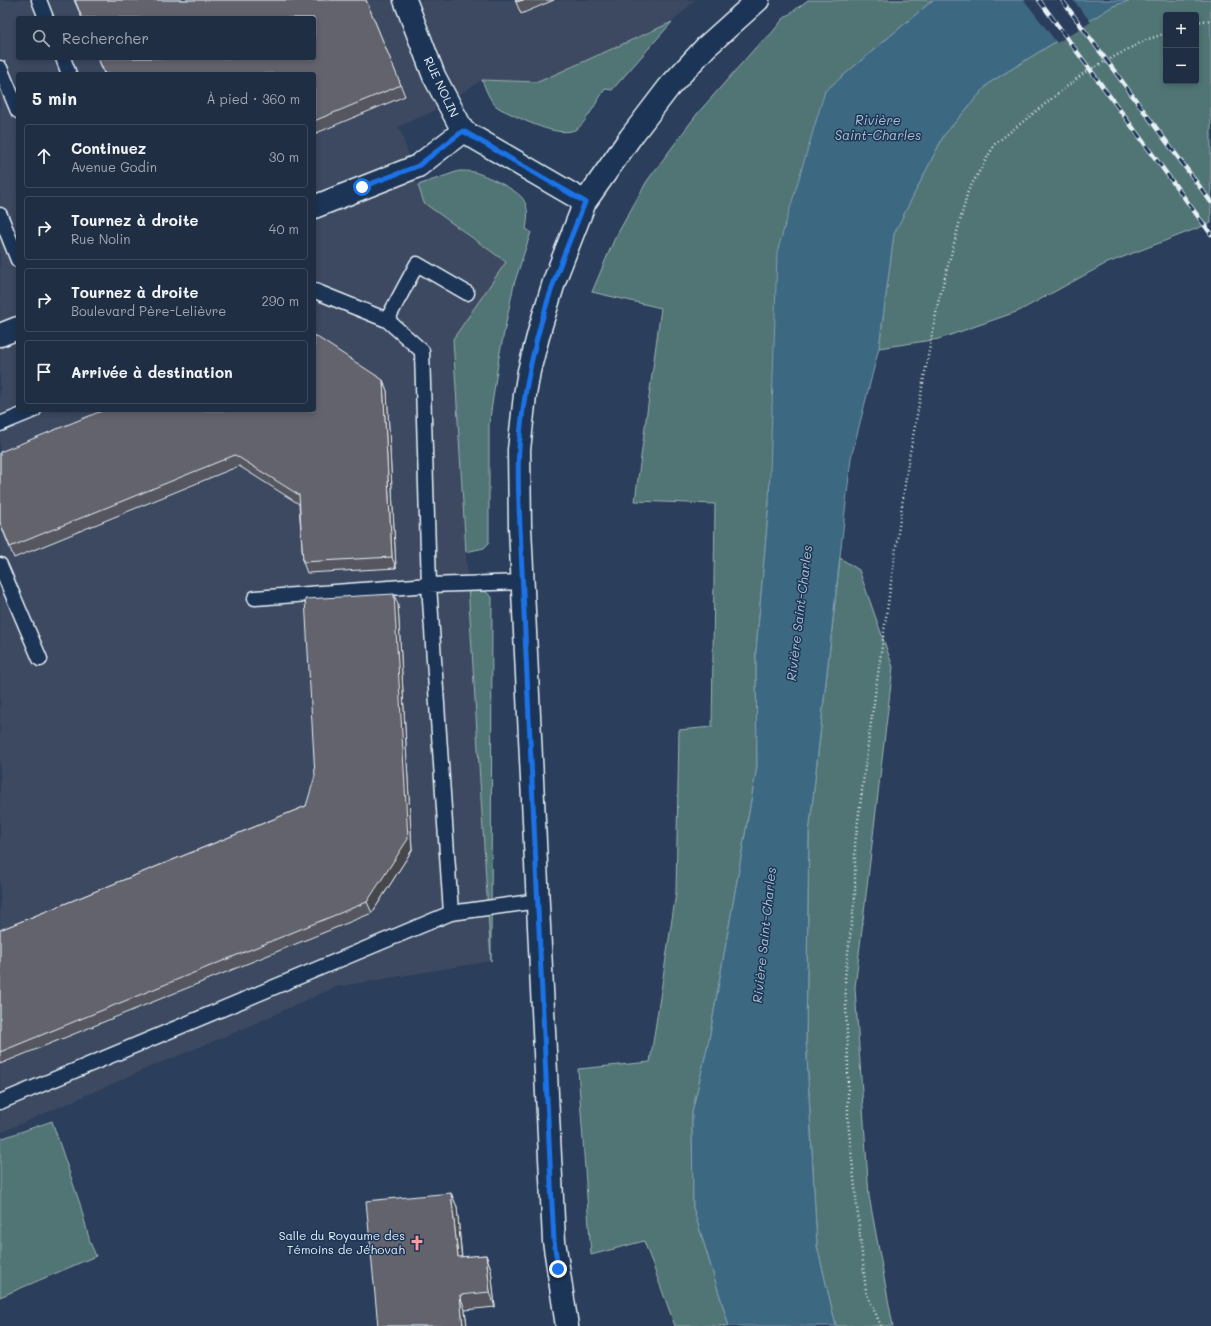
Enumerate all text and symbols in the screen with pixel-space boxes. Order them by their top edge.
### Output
map controls [1163,12,1199,84]
button: + [1163,12,1199,48]
search box [16,16,316,60]
icon: search [30,27,52,49]
text: Rechercher [62,28,149,48]
button: − [1163,48,1199,84]
street label: RUE NOLIN [421,54,463,120]
text: 5 min [32,87,77,109]
text: À pied · 360 m [207,90,300,107]
water label: Rivière Saint-Charles [835,111,921,143]
text: Continuez [71,138,146,158]
icon: ahead [33,145,55,167]
text: 30 m [269,148,299,165]
text: Avenue Godin [71,158,157,175]
route start [353,178,371,196]
text: Tournez à droite [71,210,199,230]
icon: right [33,217,55,239]
text: 40 m [269,220,299,237]
text: Rue Nolin [71,230,130,247]
text: Tournez à droite [71,282,199,302]
icon: right [33,289,55,311]
text: 290 m [262,292,299,309]
text: Boulevard Père-Lelièvre [71,302,226,319]
icon: arrive [33,361,55,383]
text: Arrivée à destination [71,362,233,382]
water label: Rivière Saint-Charles [782,544,815,682]
water label: Rivière Saint-Charles [748,866,779,1004]
place label: Salle du Royaume des Témoins de Jéhovah [279,1227,405,1257]
church icon: Salle du Royaume des Témoins de Jéhovah [408,1234,426,1252]
route end [549,1260,567,1278]

